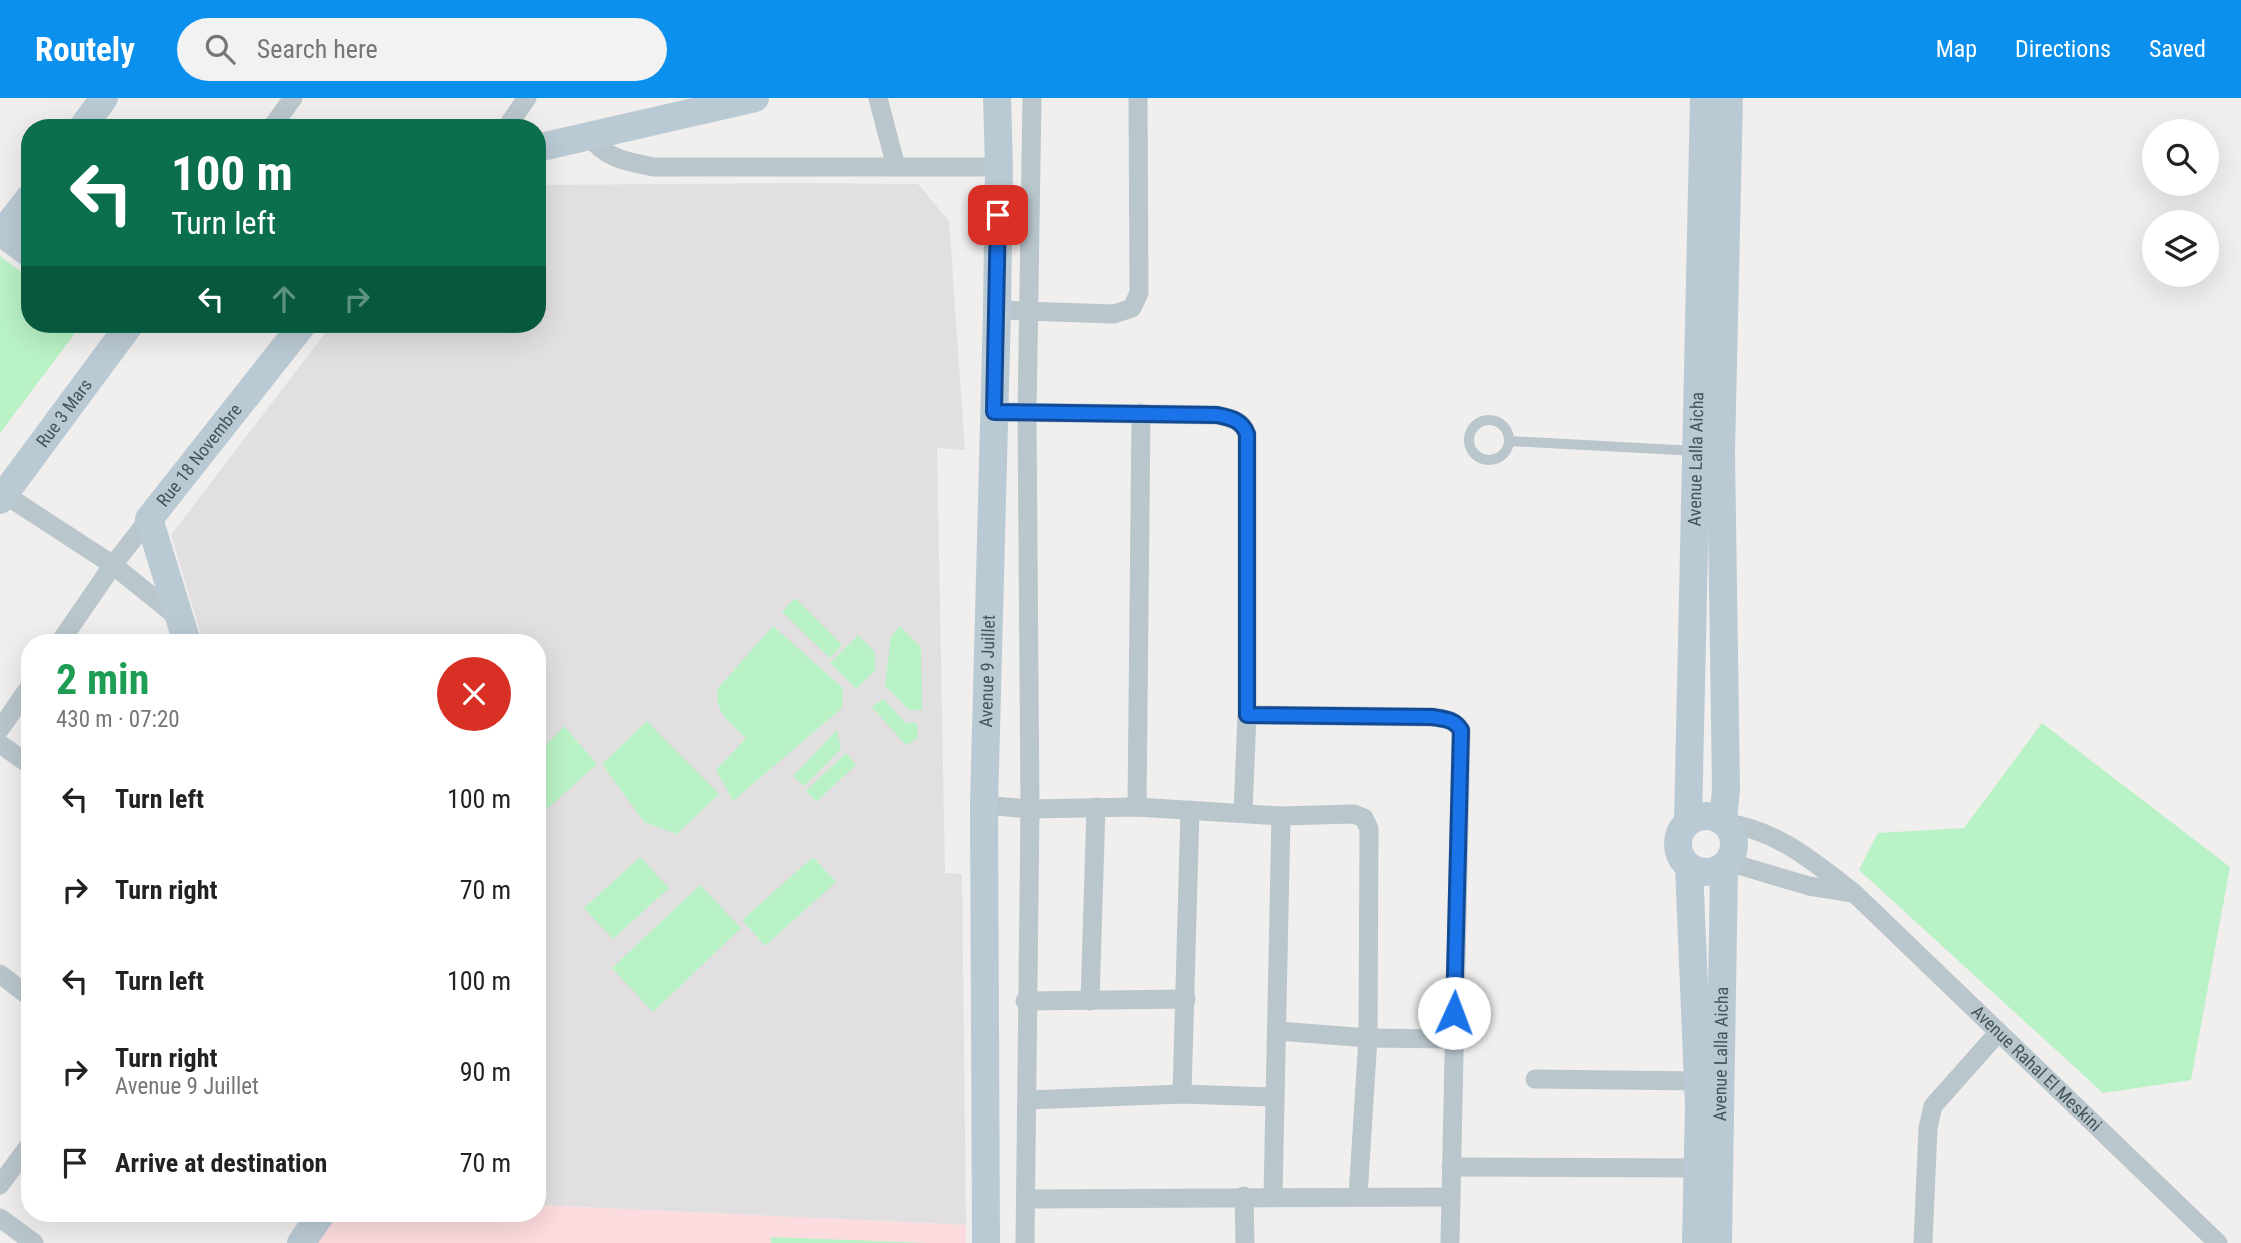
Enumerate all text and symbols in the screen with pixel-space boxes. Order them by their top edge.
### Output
search box [177,18,667,81]
text: Routely [35,30,135,69]
icon: search [201,30,239,68]
text: Search here [257,34,378,64]
text: Map [1936,35,1977,63]
text: Directions [2015,35,2111,63]
text: Saved [2149,35,2206,63]
map controls [2142,119,2219,287]
button: search [2142,119,2219,196]
text: 100 m [171,145,293,202]
icon: left [56,147,147,238]
pin [968,185,1028,245]
icon: arrive [979,196,1017,234]
text: Turn left [171,204,276,242]
button: layers [2142,210,2219,287]
icon: left [192,280,230,318]
icon: ahead [265,280,303,318]
icon: right [338,280,376,318]
street label: Rue 3 Mars [32,375,96,451]
street label: Avenue Lalla Aicha [1684,392,1707,526]
street label: Rue 18 Novembre [152,399,246,511]
street label: Avenue 9 Juillet [975,614,999,728]
text: 2 min [56,655,149,704]
button: close [437,657,511,731]
text: 430 m · 07:20 [56,706,180,733]
icon: left [56,780,94,818]
text: Turn left [115,784,204,814]
text: 100 m [447,784,511,814]
icon: right [56,871,94,909]
text: Turn right [115,875,217,905]
text: 70 m [460,875,511,905]
icon: left [56,962,94,1000]
text: Turn left [115,966,204,996]
text: 100 m [447,966,511,996]
position arrow [1417,976,1491,1050]
street label: Avenue Lalla Aicha [1709,987,1732,1121]
street label: Avenue Rahal El Meskini [1967,1001,2106,1135]
text: Turn right [115,1043,217,1073]
icon: right [56,1053,94,1091]
text: 90 m [460,1057,511,1087]
text: Avenue 9 Juillet [115,1073,259,1100]
icon: arrive [56,1144,94,1182]
text: Arrive at destination [115,1148,327,1178]
text: 70 m [460,1148,511,1178]

